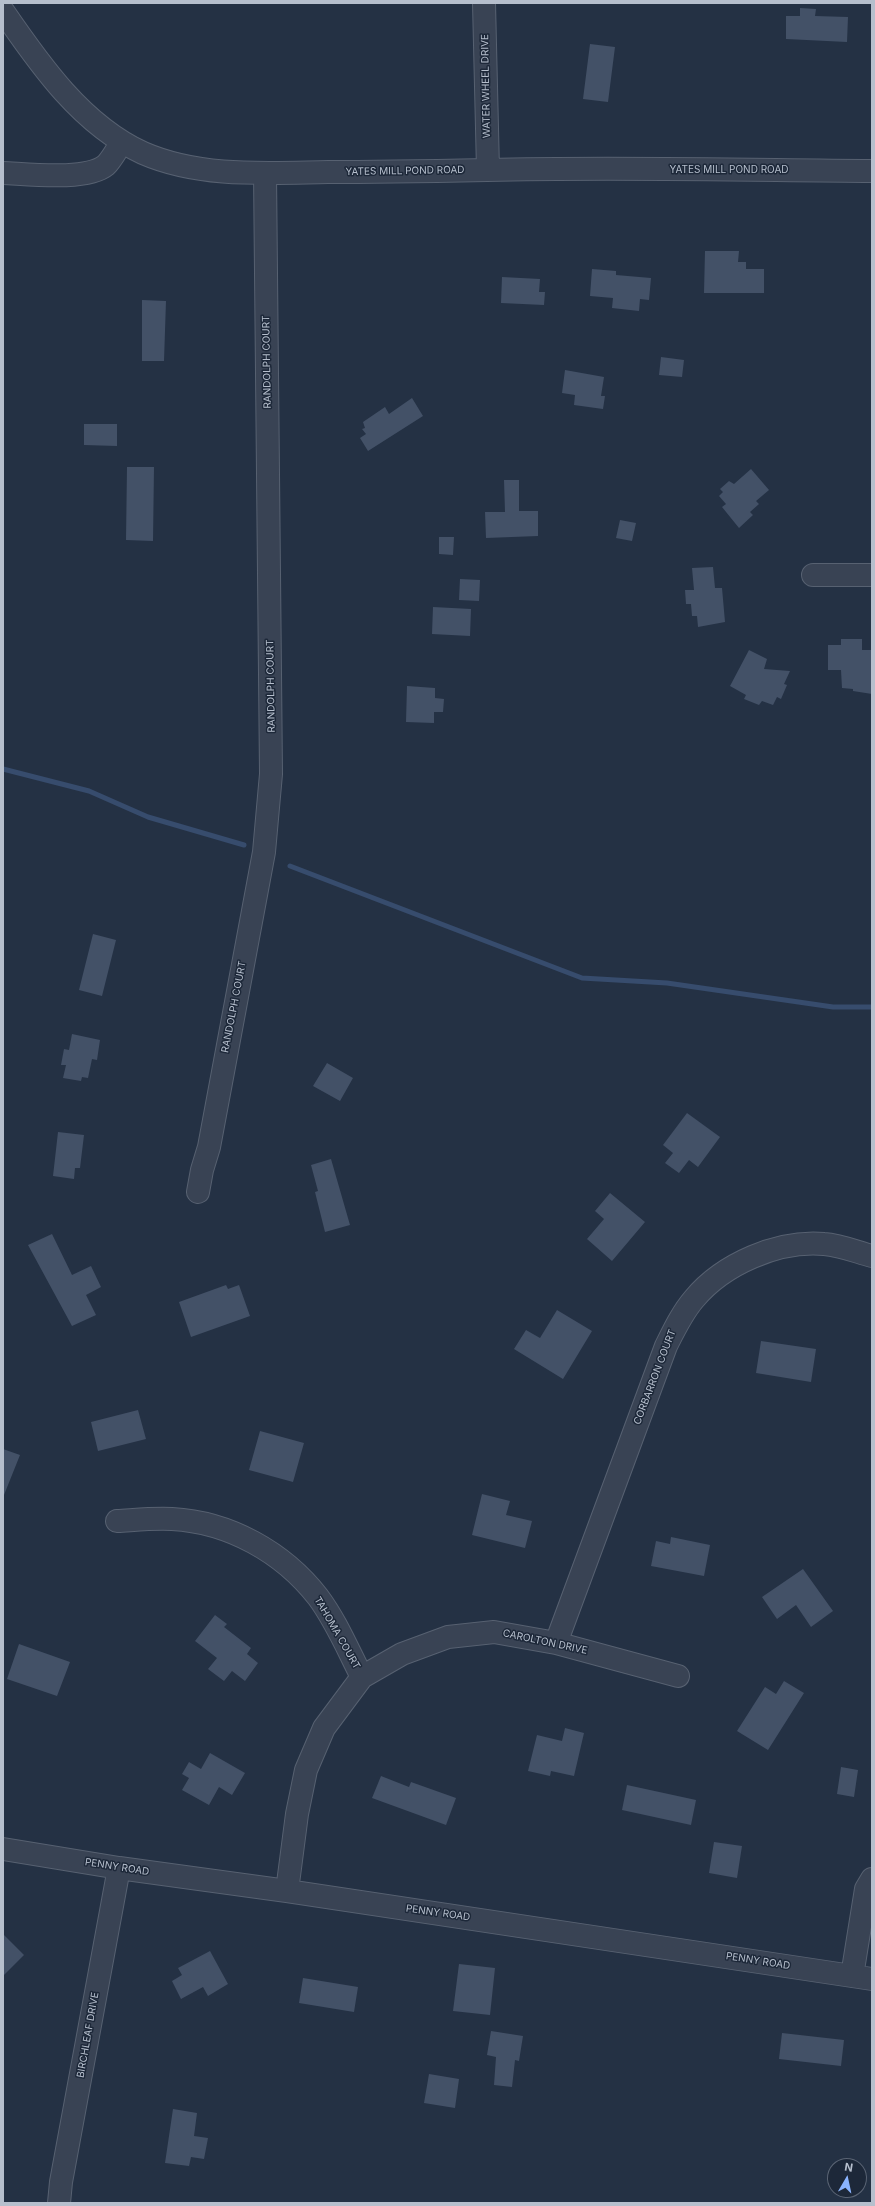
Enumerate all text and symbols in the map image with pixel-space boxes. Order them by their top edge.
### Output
street label: WATER WHEEL DRIVE [479,34,493,138]
street label: YATES MILL POND ROAD [345,164,465,178]
street label: YATES MILL POND ROAD [669,164,789,176]
street label: RANDOLPH COURT [260,315,274,409]
street label: RANDOLPH COURT [264,639,278,733]
street label: RANDOLPH COURT [219,960,249,1054]
street label: CORBARRON COURT [631,1328,679,1426]
street label: TAHOMA COURT [311,1595,363,1671]
street label: CAROLTON DRIVE [502,1627,588,1657]
street label: PENNY ROAD [84,1856,150,1878]
street label: PENNY ROAD [405,1903,471,1923]
street label: PENNY ROAD [725,1950,791,1972]
street label: BIRCHLEAF DRIVE [75,1991,101,2079]
north arrow [827,2158,867,2198]
text: N [843,2160,854,2175]

